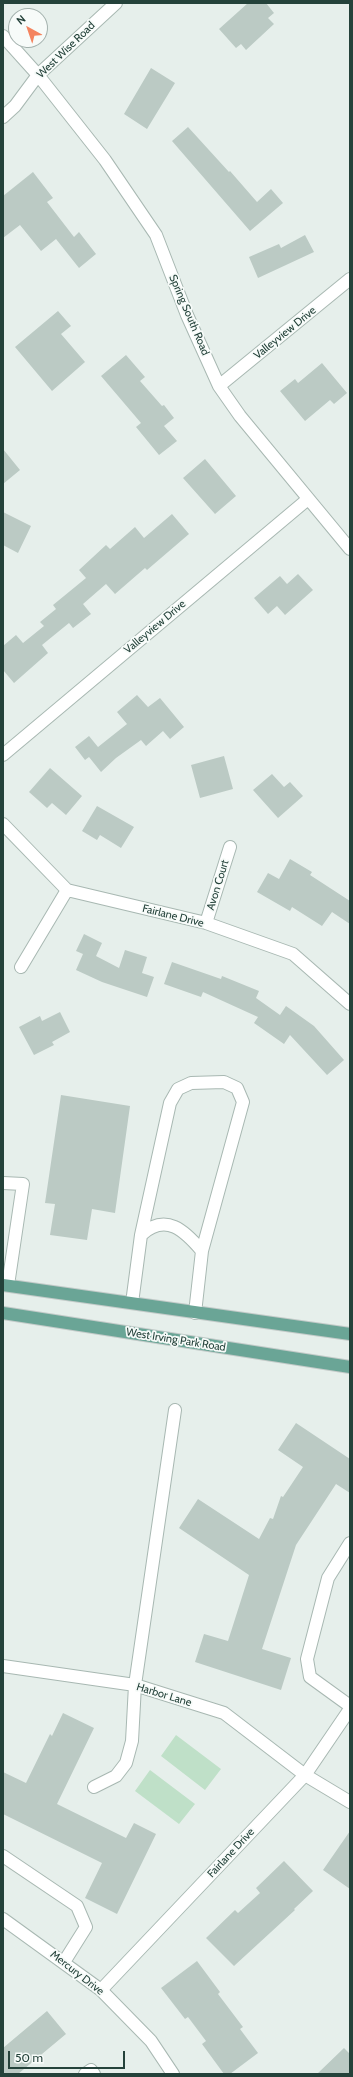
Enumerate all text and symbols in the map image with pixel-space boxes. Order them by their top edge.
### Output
north arrow [8,8,48,48]
text: N [13,12,28,27]
street label: West Wise Road [34,19,98,81]
street label: Spring South Road [166,273,212,357]
street label: Valleyview Drive [251,304,319,362]
street label: Valleyview Drive [122,597,188,657]
street label: Avon Court [204,858,232,912]
street label: Fairlane Drive [141,902,205,930]
street label: West Irving Park Road [125,1326,227,1354]
street label: Harbor Lane [135,1680,193,1710]
street label: Fairlane Drive [205,1825,257,1881]
street label: Mercury Drive [47,1948,107,1998]
scale bar [10,2043,127,2069]
text: 50 m [15,2050,43,2065]

